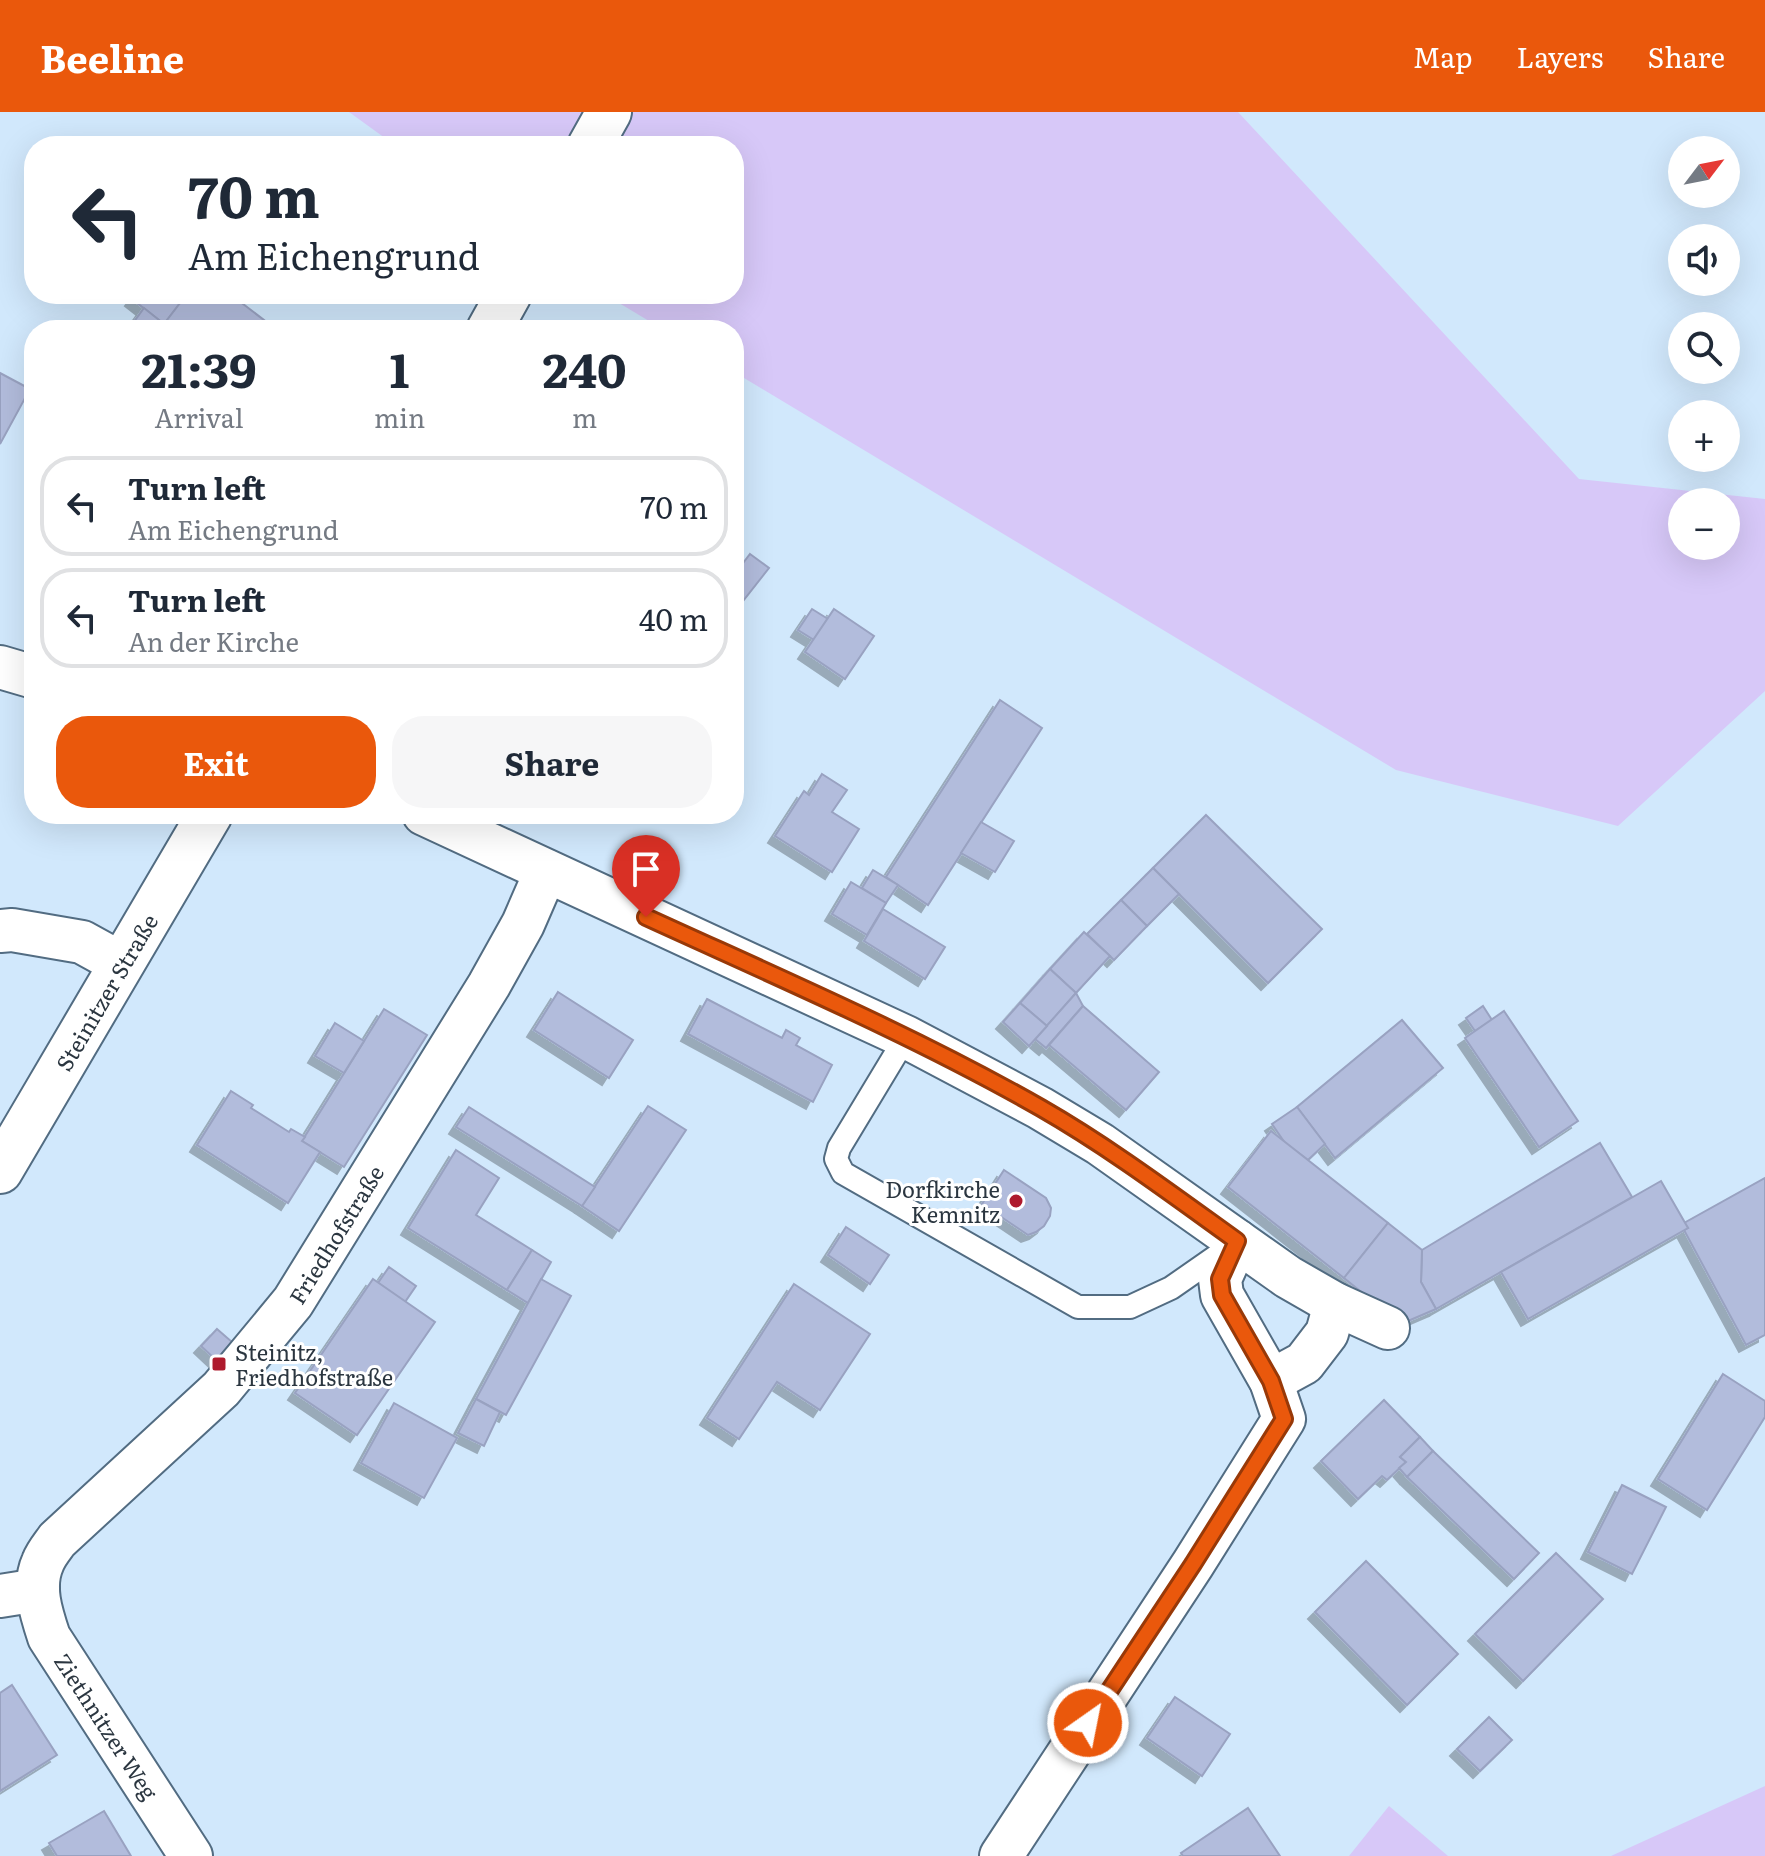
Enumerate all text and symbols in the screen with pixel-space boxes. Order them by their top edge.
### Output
text: Beeline [40,28,184,85]
text: Map [1413,35,1472,77]
text: Layers [1516,35,1603,77]
text: Share [1647,35,1725,77]
north arrow [1668,136,1740,208]
map controls [1668,136,1740,560]
text: 70 m [188,152,320,235]
icon: left [56,168,160,272]
button: sound [1668,224,1740,296]
text: Am Eichengrund [188,228,480,281]
button: search [1668,312,1740,384]
text: 21:39 [141,332,257,403]
text: 1 [390,332,409,403]
text: 240 [542,332,627,403]
text: Arrival [155,397,243,436]
text: min [374,397,425,436]
text: m [572,397,597,436]
button: + [1668,400,1740,472]
text: Turn left [128,465,266,509]
icon: left [60,484,104,528]
text: 70 m [640,484,708,528]
button: − [1668,488,1740,560]
text: Am Eichengrund [128,509,339,548]
text: Turn left [128,577,266,621]
icon: left [60,596,104,640]
text: 40 m [639,596,708,640]
text: An der Kirche [128,621,299,660]
button: Exit [56,716,376,808]
button: Share [392,716,712,808]
pin [612,835,680,917]
icon: arrive [624,847,668,891]
street label: Steinitzer Straße [46,907,165,1076]
street label: Friedhofstraße [279,1158,391,1310]
place label: Dorfkirche Kemnitz [885,1172,1000,1230]
marker: Dorfkirche Kemnitz [1007,1192,1025,1210]
place label: Steinitz, Friedhofstraße [235,1335,393,1393]
marker: Steinitz, Friedhofstraße [210,1355,228,1373]
street label: Ziethnitzer Weg [47,1646,167,1806]
position arrow [1046,1681,1130,1765]

